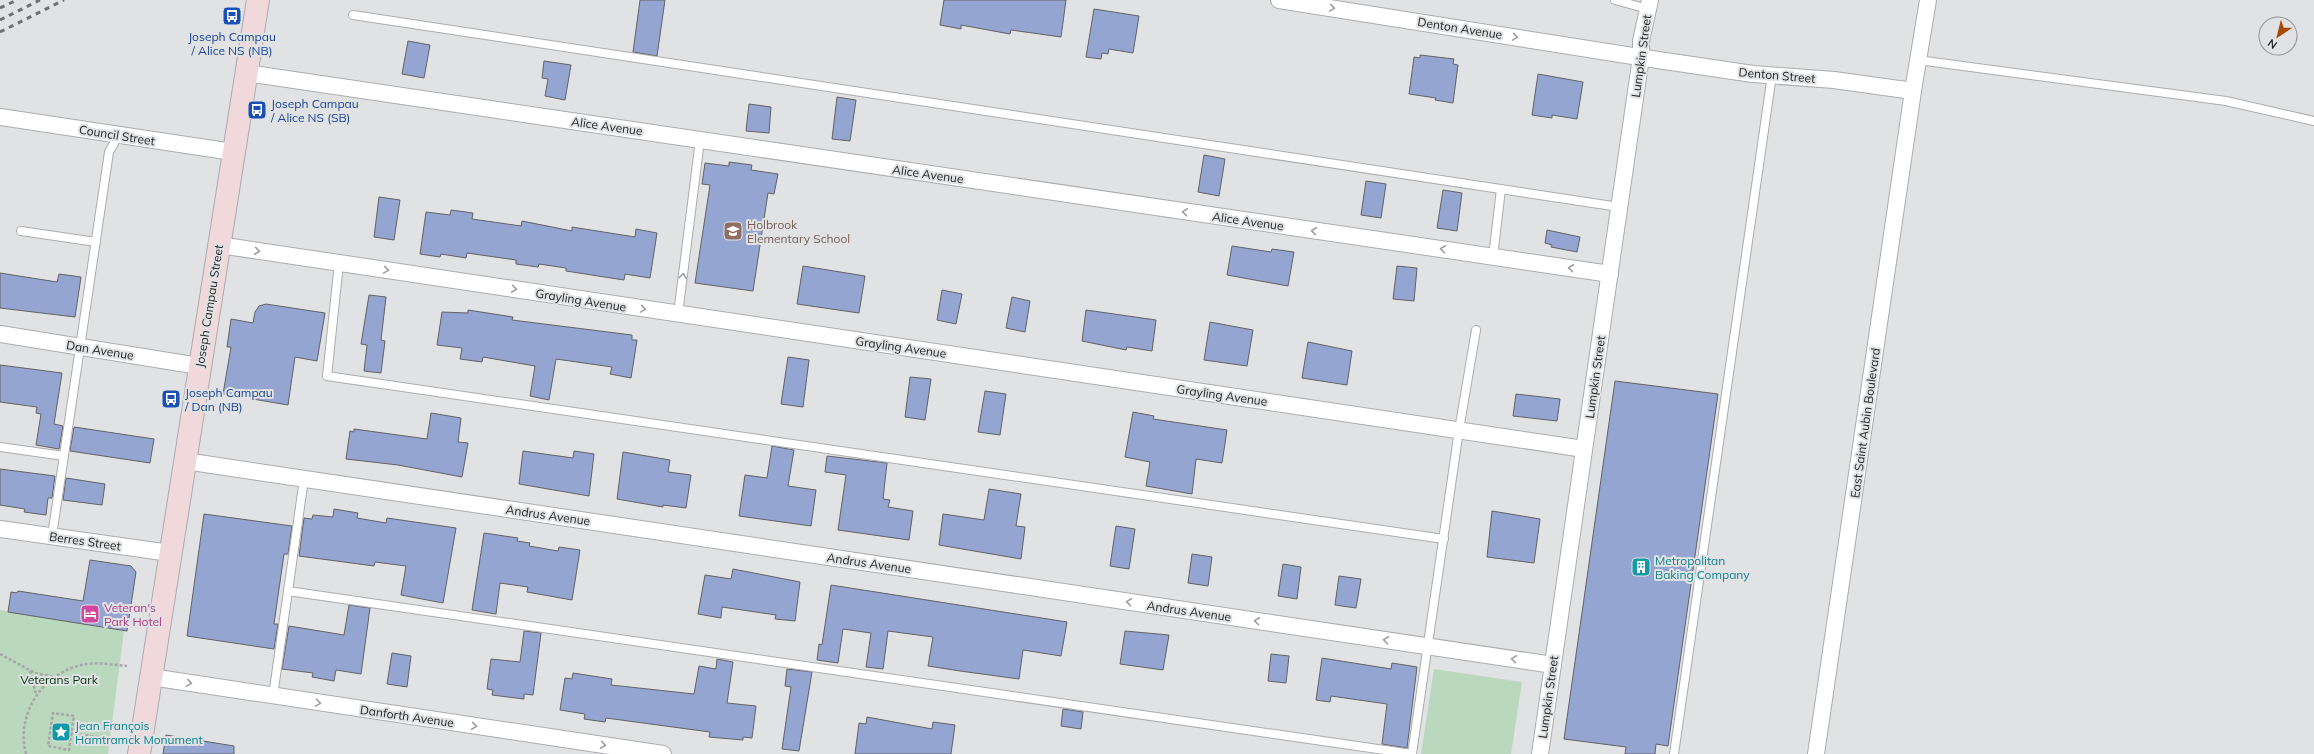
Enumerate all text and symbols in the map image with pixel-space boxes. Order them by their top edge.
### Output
one-way arrow [1329,3,1335,12]
bus stop icon: Joseph Campau / Alice NS (NB) [221,5,243,27]
street label: Denton Avenue [1417,14,1503,42]
street label: Lumpkin Street [1628,14,1654,98]
north arrow [2258,16,2298,56]
place label: Joseph Campau / Alice NS (NB) [188,29,276,58]
one-way arrow [1512,32,1519,41]
text: N [2265,36,2280,52]
street label: Denton Street [1738,64,1816,86]
place label: Joseph Campau / Alice NS (SB) [270,96,359,125]
bus stop icon: Joseph Campau / Alice NS (SB) [246,99,268,121]
street label: Alice Avenue [570,114,644,138]
street label: Council Street [78,122,156,148]
street label: Alice Avenue [891,162,965,186]
one-way arrow [1182,208,1188,217]
street label: Alice Avenue [1211,209,1285,233]
place label: Holbrook Elementary School [747,217,850,246]
school or university icon: Holbrook Elementary School [722,220,744,242]
one-way arrow [1311,227,1317,236]
street label: Joseph Campau Street [192,244,226,368]
one-way arrow [1439,245,1446,254]
one-way arrow [254,246,260,255]
one-way arrow [1568,264,1574,273]
one-way arrow [383,265,389,274]
one-way arrow [678,273,687,279]
one-way arrow [511,284,517,293]
street label: Grayling Avenue [535,285,627,315]
one-way arrow [640,304,646,313]
street label: Grayling Avenue [855,333,947,361]
street label: Lumpkin Street [1582,335,1608,419]
street label: Dan Avenue [65,337,135,363]
street label: East Saint Aubin Boulevard [1847,347,1883,499]
street label: Grayling Avenue [1176,381,1268,409]
place label: Joseph Campau / Dan (NB) [184,385,273,414]
bus stop icon: Joseph Campau / Dan (NB) [160,388,182,410]
street label: Andrus Avenue [505,502,591,528]
street label: Berres Street [48,529,122,553]
street label: Andrus Avenue [826,550,912,576]
place label: Metropolitan Baking Company [1655,553,1750,582]
building icon: Metropolitan Baking Company [1630,556,1652,578]
one-way arrow [1126,598,1132,607]
street label: Andrus Avenue [1146,598,1232,624]
place label: Veteran's Park Hotel [104,600,162,629]
hotel icon: Veteran's Park Hotel [79,603,101,625]
one-way arrow [1254,617,1260,626]
one-way arrow [1383,636,1389,645]
one-way arrow [1511,655,1518,664]
street label: Lumpkin Street [1535,655,1561,739]
park label: Veterans Park [20,672,99,687]
one-way arrow [186,678,192,687]
one-way arrow [315,698,321,707]
street label: Danforth Avenue [359,702,455,730]
place label: Jean François Hamtramck Monument [75,718,203,747]
place icon: Jean François Hamtramck Monument [50,721,72,743]
one-way arrow [471,721,477,730]
one-way arrow [599,740,606,749]

